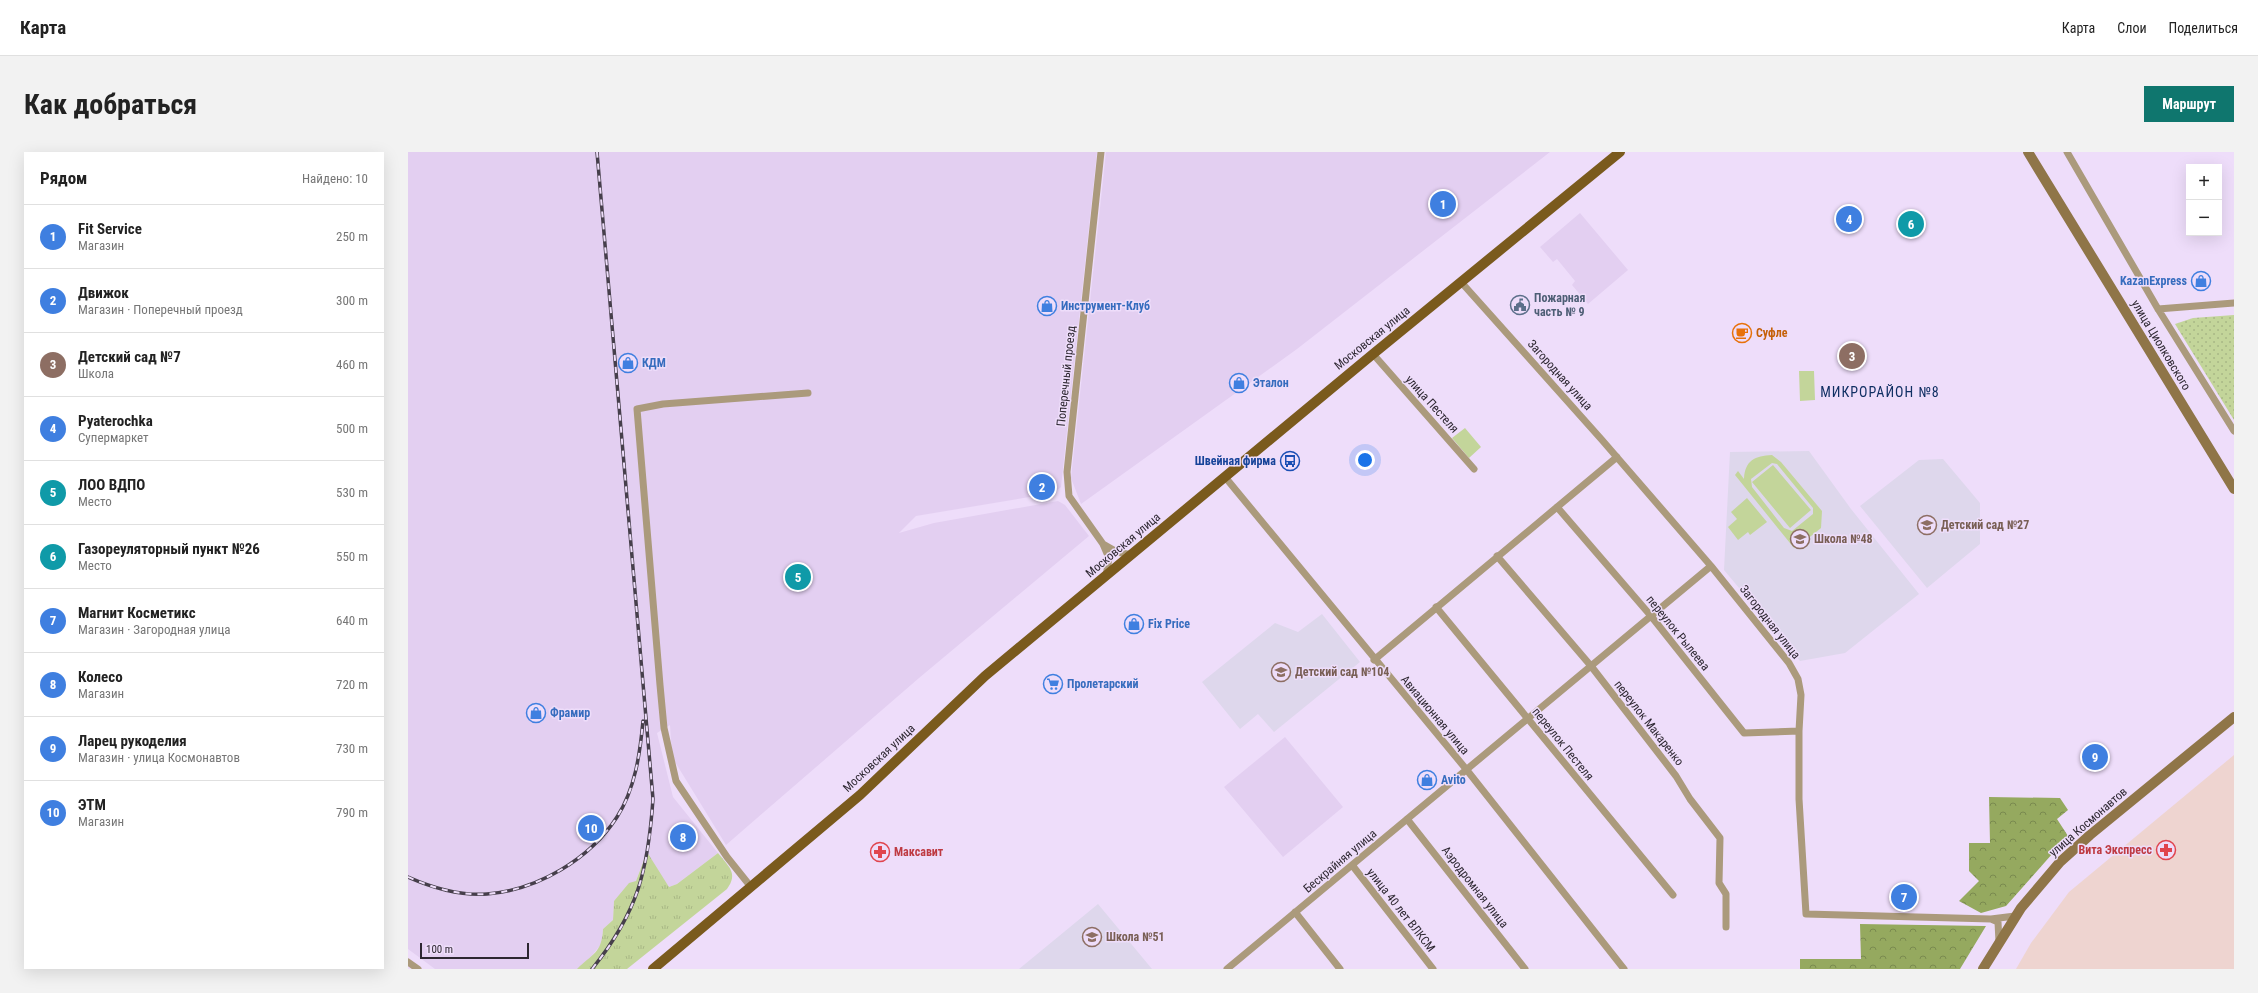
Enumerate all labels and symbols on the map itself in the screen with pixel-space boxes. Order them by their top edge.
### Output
pin: 1 [1430,189,1456,219]
pin: 4 [1836,204,1862,234]
pin: 6 [1898,209,1924,239]
shop icon: KazanExpress [2190,270,2212,292]
place label: KazanExpress [2120,274,2188,288]
place label: Пожарная часть № 9 [1534,291,1585,319]
public building icon: Пожарная часть № 9 [1509,294,1531,316]
shop icon: Инструмент-Клуб [1036,295,1058,317]
street label: улица Циолковского [2128,297,2194,393]
place label: Инструмент-Клуб [1061,299,1150,313]
street label: Московская улица [1331,303,1413,373]
cafe icon: Суфле [1731,322,1753,344]
street label: Поперечный проезд [1054,324,1078,427]
place label: Суфле [1756,326,1788,340]
street label: Загородная улица [1525,337,1595,413]
pin: 3 [1839,341,1865,371]
shop icon: КДМ [617,352,639,374]
place label: КДМ [642,356,666,370]
shop icon: Эталон [1228,372,1250,394]
street label: улица Пестеля [1403,372,1461,436]
place label: Эталон [1253,376,1289,390]
district label: МИКРОРАЙОН №8 [1820,384,1940,400]
bus stop icon: Швейная фирма [1279,450,1301,472]
your location [1355,450,1375,470]
place label: Швейная фирма [1195,454,1276,468]
pin: 2 [1029,472,1055,502]
street label: Московская улица [1083,510,1163,580]
school or university icon: Детский сад №27 [1916,514,1938,536]
place label: Детский сад №27 [1941,518,2029,532]
school or university icon: Школа №48 [1789,528,1811,550]
place label: Школа №48 [1814,532,1873,546]
pin: 5 [785,562,811,592]
street label: Загородная улица [1737,582,1803,662]
street label: переулок Рылеева [1643,593,1713,674]
shop icon: Fix Price [1123,613,1145,635]
place label: Fix Price [1148,617,1190,631]
school or university icon: Детский сад №104 [1270,661,1292,683]
place label: Детский сад №104 [1295,665,1389,679]
supermarket icon: Пролетарский [1042,673,1064,695]
street label: Авиационная улица [1398,673,1472,758]
place label: Пролетарский [1067,677,1138,691]
street label: переулок Макаренко [1611,678,1687,768]
shop icon: Фрамир [525,702,547,724]
street label: переулок Пестеля [1529,705,1597,783]
place label: Фрамир [550,706,590,720]
street label: Московская улица [840,721,918,795]
pin: 9 [2082,742,2108,772]
shop icon: Avito [1416,769,1438,791]
place label: Avito [1441,773,1466,787]
street label: улица Космонавтов [2046,784,2130,860]
pin: 10 [578,813,604,843]
pin: 8 [670,822,696,852]
street label: Бескрайняя улица [1301,826,1379,896]
pharmacy icon: Вита Экспресс [2155,839,2177,861]
pharmacy icon: Максавит [869,841,891,863]
street label: Аэродромная улица [1439,843,1511,931]
place label: Вита Экспресс [2079,843,2152,857]
place label: Максавит [894,845,944,859]
street label: улица 40 лет ВЛКСМ [1364,865,1438,955]
pin: 7 [1891,882,1917,912]
school or university icon: Школа №51 [1081,926,1103,948]
place label: Школа №51 [1106,930,1165,944]
scale bar [420,941,529,960]

